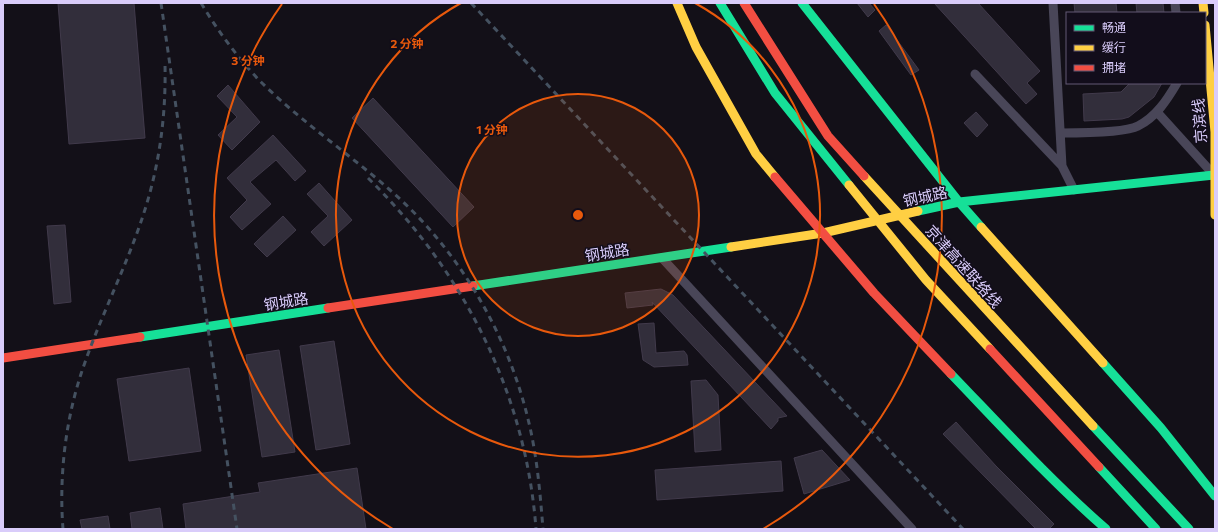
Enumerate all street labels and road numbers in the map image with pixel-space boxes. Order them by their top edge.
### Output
street label: 京滨线 [1188,98,1210,144]
street label: 钢城路 [901,183,949,209]
street label: 京津高速联络线 [922,221,1006,311]
street label: 钢城路 [583,240,631,264]
street label: 钢城路 [262,289,310,313]

